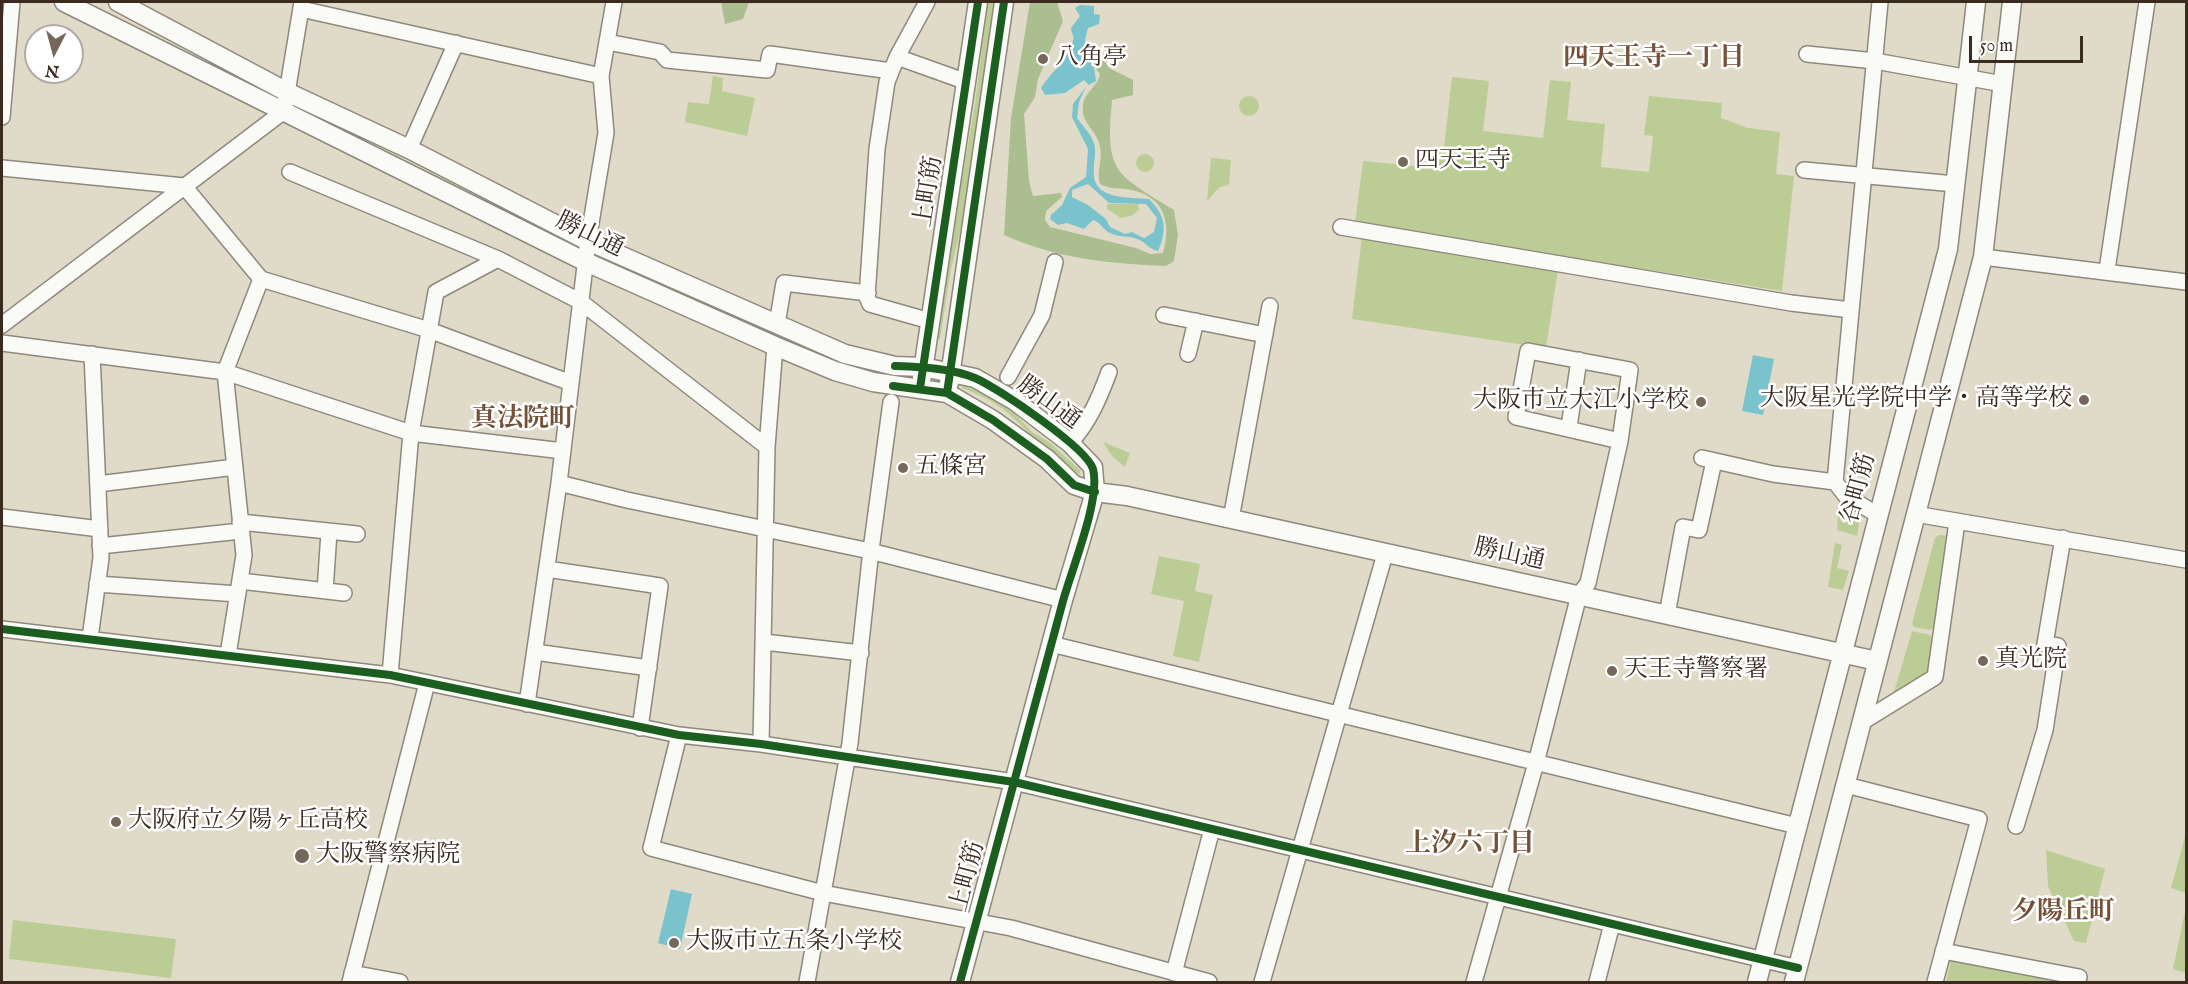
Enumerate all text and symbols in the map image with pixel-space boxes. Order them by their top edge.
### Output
north arrow [24,24,84,84]
scale bar [1972,24,2086,62]
text: 50 m [1980,35,2013,58]
district label: 四天王寺一丁目 [1563,44,1745,76]
place label: 八角亭 [1055,45,1127,73]
marker: 八角亭 [1036,52,1050,66]
text: N [44,59,60,81]
place label: 四天王寺 [1415,148,1511,176]
street label: 上町筋 [910,154,950,230]
marker: 四天王寺 [1396,155,1410,169]
street label: 勝山通 [550,207,628,265]
street label: 勝山通 [1010,371,1086,437]
place label: 大阪星光学院中学・高等学校 [1760,386,2072,414]
place label: 大阪市立大江小学校 [1473,388,1689,416]
marker: 大阪星光学院中学・高等学校 [2077,393,2091,407]
marker: 大阪市立大江小学校 [1694,395,1708,409]
district label: 真法院町 [471,405,575,437]
street label: 谷町筋 [1837,450,1883,528]
place label: 五條宮 [915,454,987,482]
marker: 五條宮 [896,461,910,475]
street label: 勝山通 [1471,534,1547,578]
place label: 真光院 [1995,647,2067,675]
marker: 真光院 [1976,654,1990,668]
place label: 天王寺警察署 [1624,657,1768,685]
marker: 天王寺警察署 [1605,664,1619,678]
place label: 大阪府立夕陽ヶ丘高校 [128,808,368,836]
marker: 大阪府立夕陽ヶ丘高校 [109,815,123,829]
district label: 上汐六丁目 [1405,830,1535,862]
street label: 上町筋 [946,838,992,916]
place label: 大阪警察病院 [316,842,460,870]
marker: 大阪警察病院 [293,847,311,865]
district label: 夕陽丘町 [2011,898,2115,930]
place label: 大阪市立五条小学校 [686,929,902,957]
marker: 大阪市立五条小学校 [667,936,681,950]

